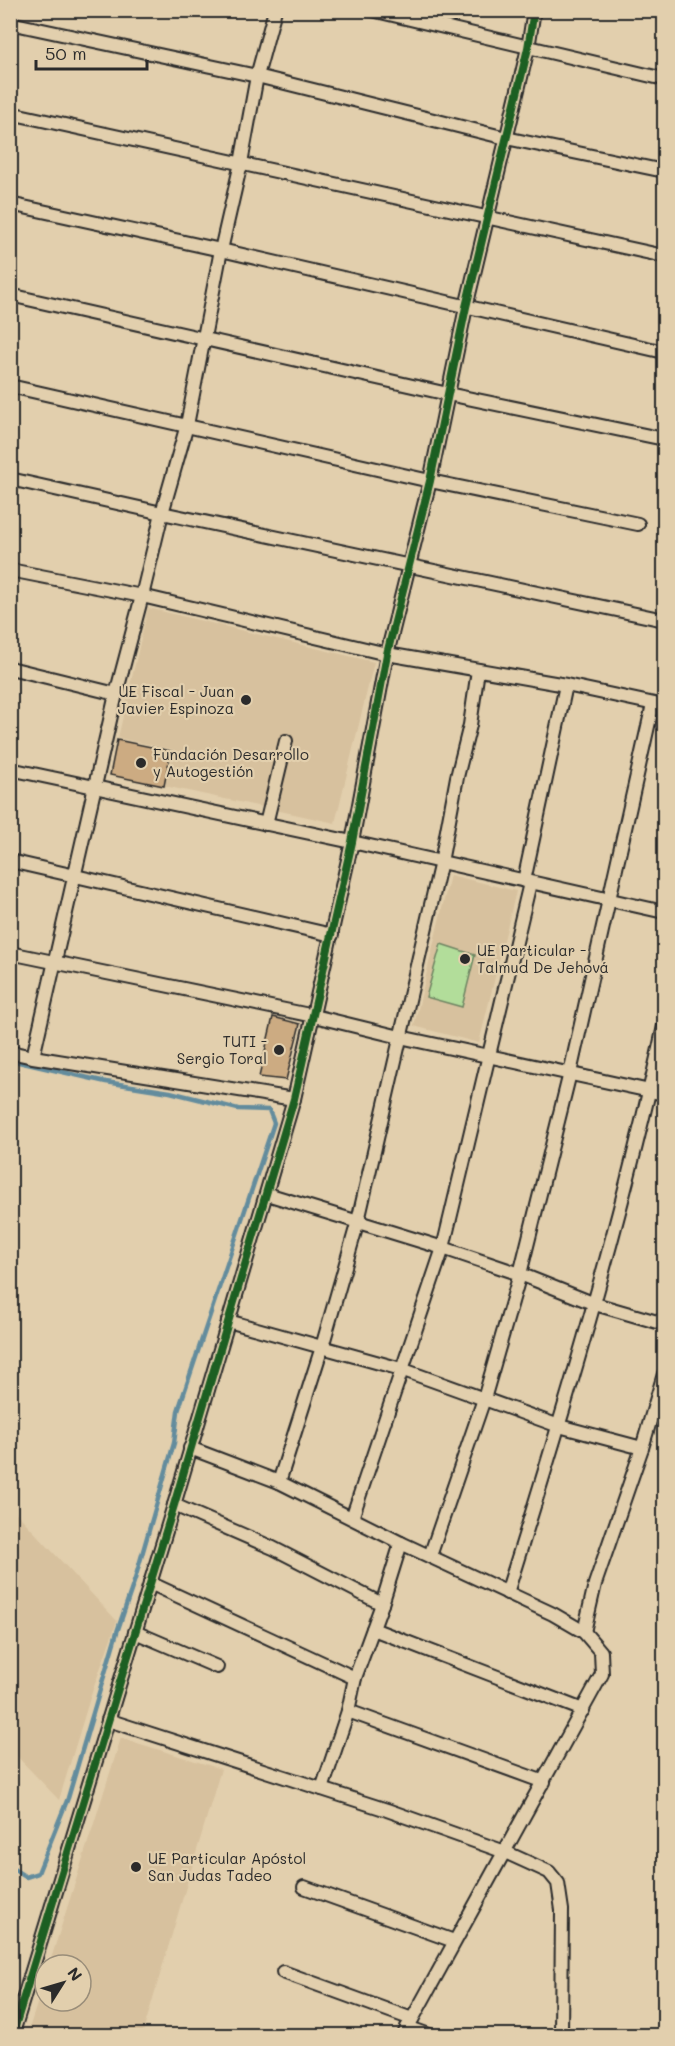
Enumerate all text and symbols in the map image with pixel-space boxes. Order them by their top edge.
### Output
scale bar [36,33,147,71]
text: 50 m [45,41,87,65]
place label: UE Fiscal - Juan Javier Espinoza [118,681,234,718]
marker: UE Fiscal - Juan Javier Espinoza [239,693,253,707]
place label: Fundación Desarrollo y Autogestión [153,744,309,781]
marker: Fundación Desarrollo y Autogestión [134,756,148,770]
place label: UE Particular - Talmud De Jehová [477,940,609,977]
marker: UE Particular - Talmud De Jehová [458,952,472,966]
place label: TUTI - Sergio Toral [177,1031,267,1068]
marker: TUTI - Sergio Toral [272,1043,286,1057]
place label: UE Particular Apóstol San Judas Tadeo [148,1848,306,1885]
marker: UE Particular Apóstol San Judas Tadeo [129,1860,143,1874]
north arrow [33,1953,93,2013]
text: N [63,1962,87,1985]

